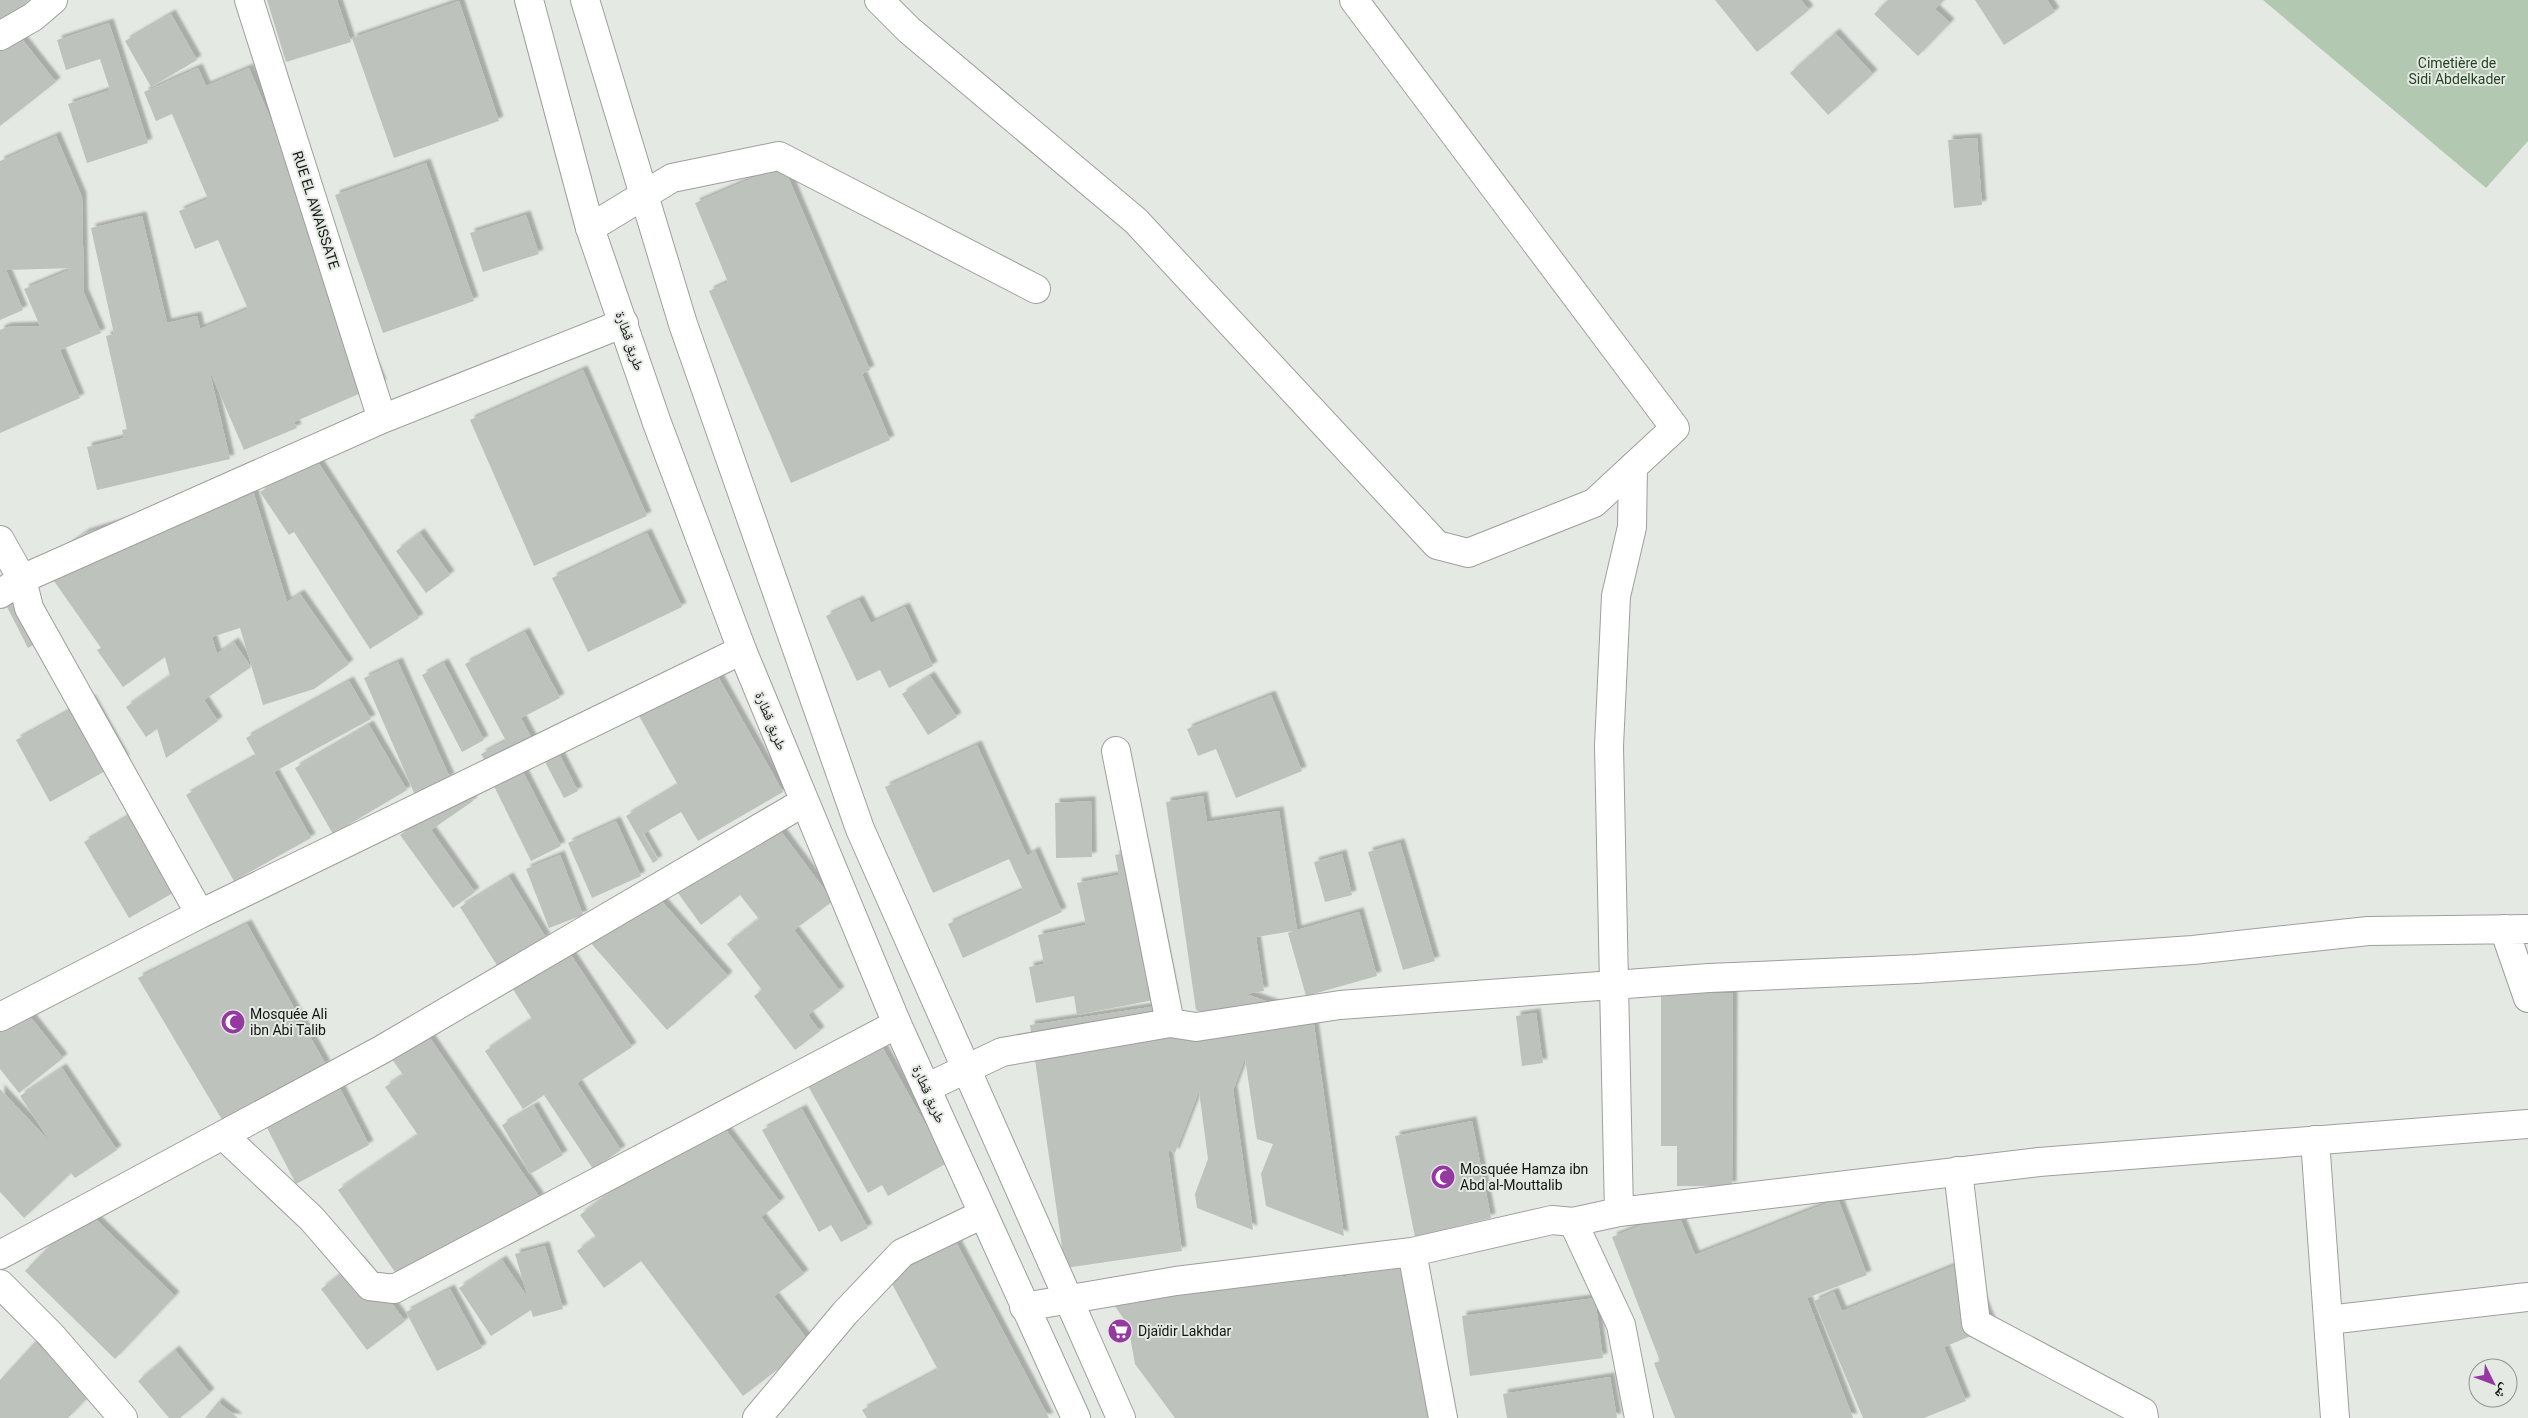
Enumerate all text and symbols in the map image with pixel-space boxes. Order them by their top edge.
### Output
park label: Cimetière de Sidi Abdelkader [2409,55,2506,87]
street label: RUE EL AWAISSATE [289,149,343,271]
street label: طريق قطارة [611,309,648,373]
street label: طريق قطارة [750,689,790,753]
place label: Mosquée Ali ibn Abi Talib [250,1006,327,1038]
mosque icon: Mosquée Ali ibn Abi Talib [220,1009,246,1035]
street label: طريق قطارة [907,1063,949,1126]
place label: Mosquée Hamza ibn Abd al-Mouttalib [1460,1161,1588,1193]
mosque icon: Mosquée Hamza ibn Abd al-Mouttalib [1430,1164,1456,1190]
supermarket icon: Djaïdir Lakhdar [1107,1318,1133,1344]
place label: Djaïdir Lakhdar [1138,1323,1232,1339]
north arrow [2468,1358,2518,1408]
text: ش [2491,1380,2514,1403]

